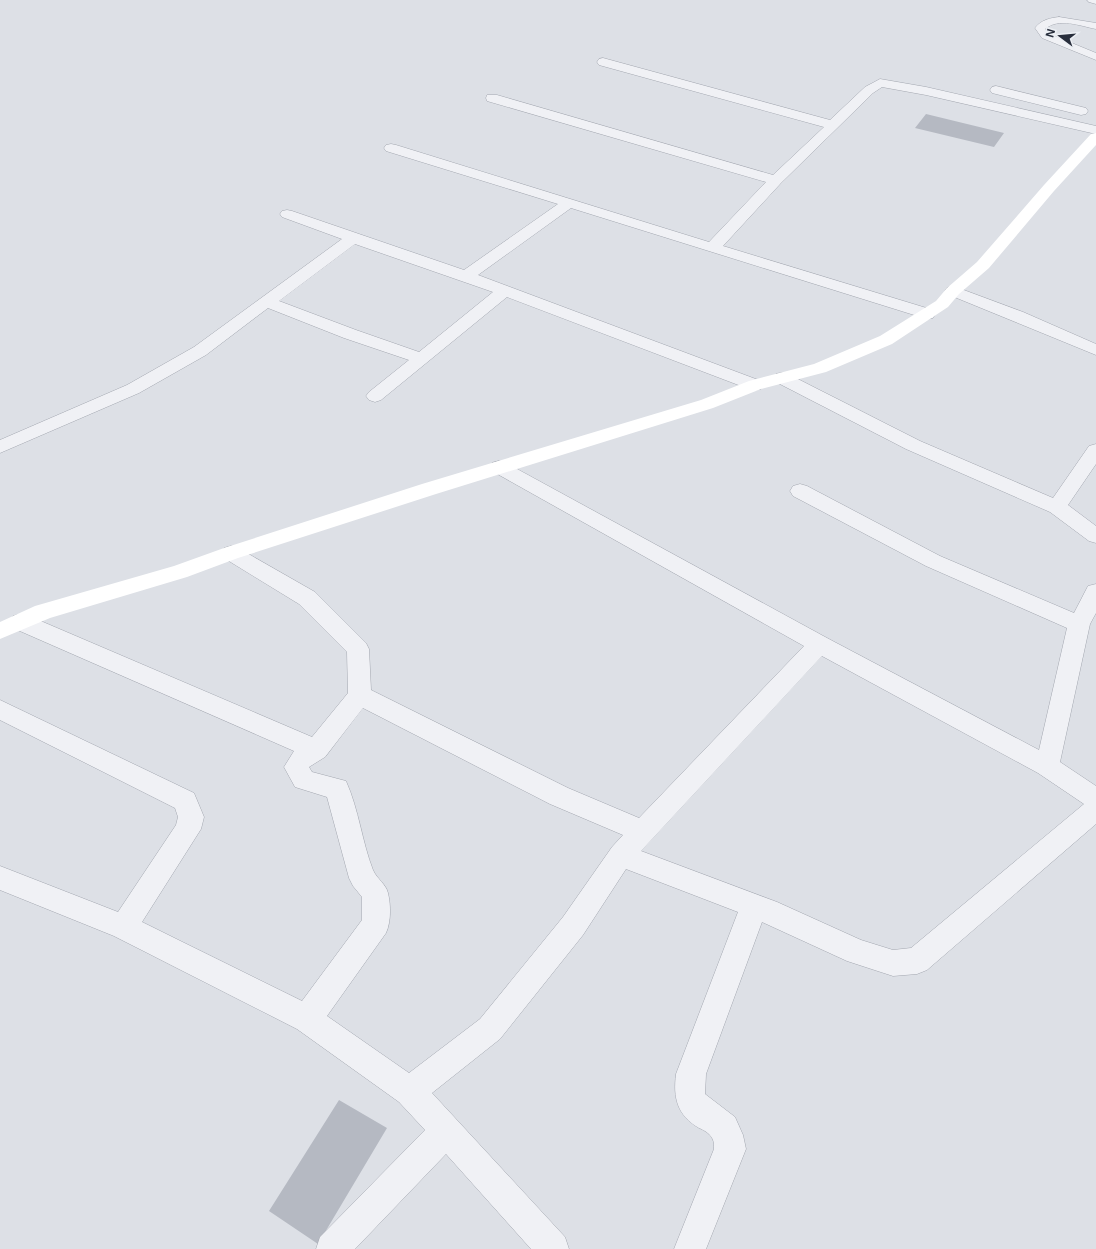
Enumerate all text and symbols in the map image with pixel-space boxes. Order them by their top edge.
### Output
north arrow [1040,16,1080,56]
text: N [1043,27,1058,39]

